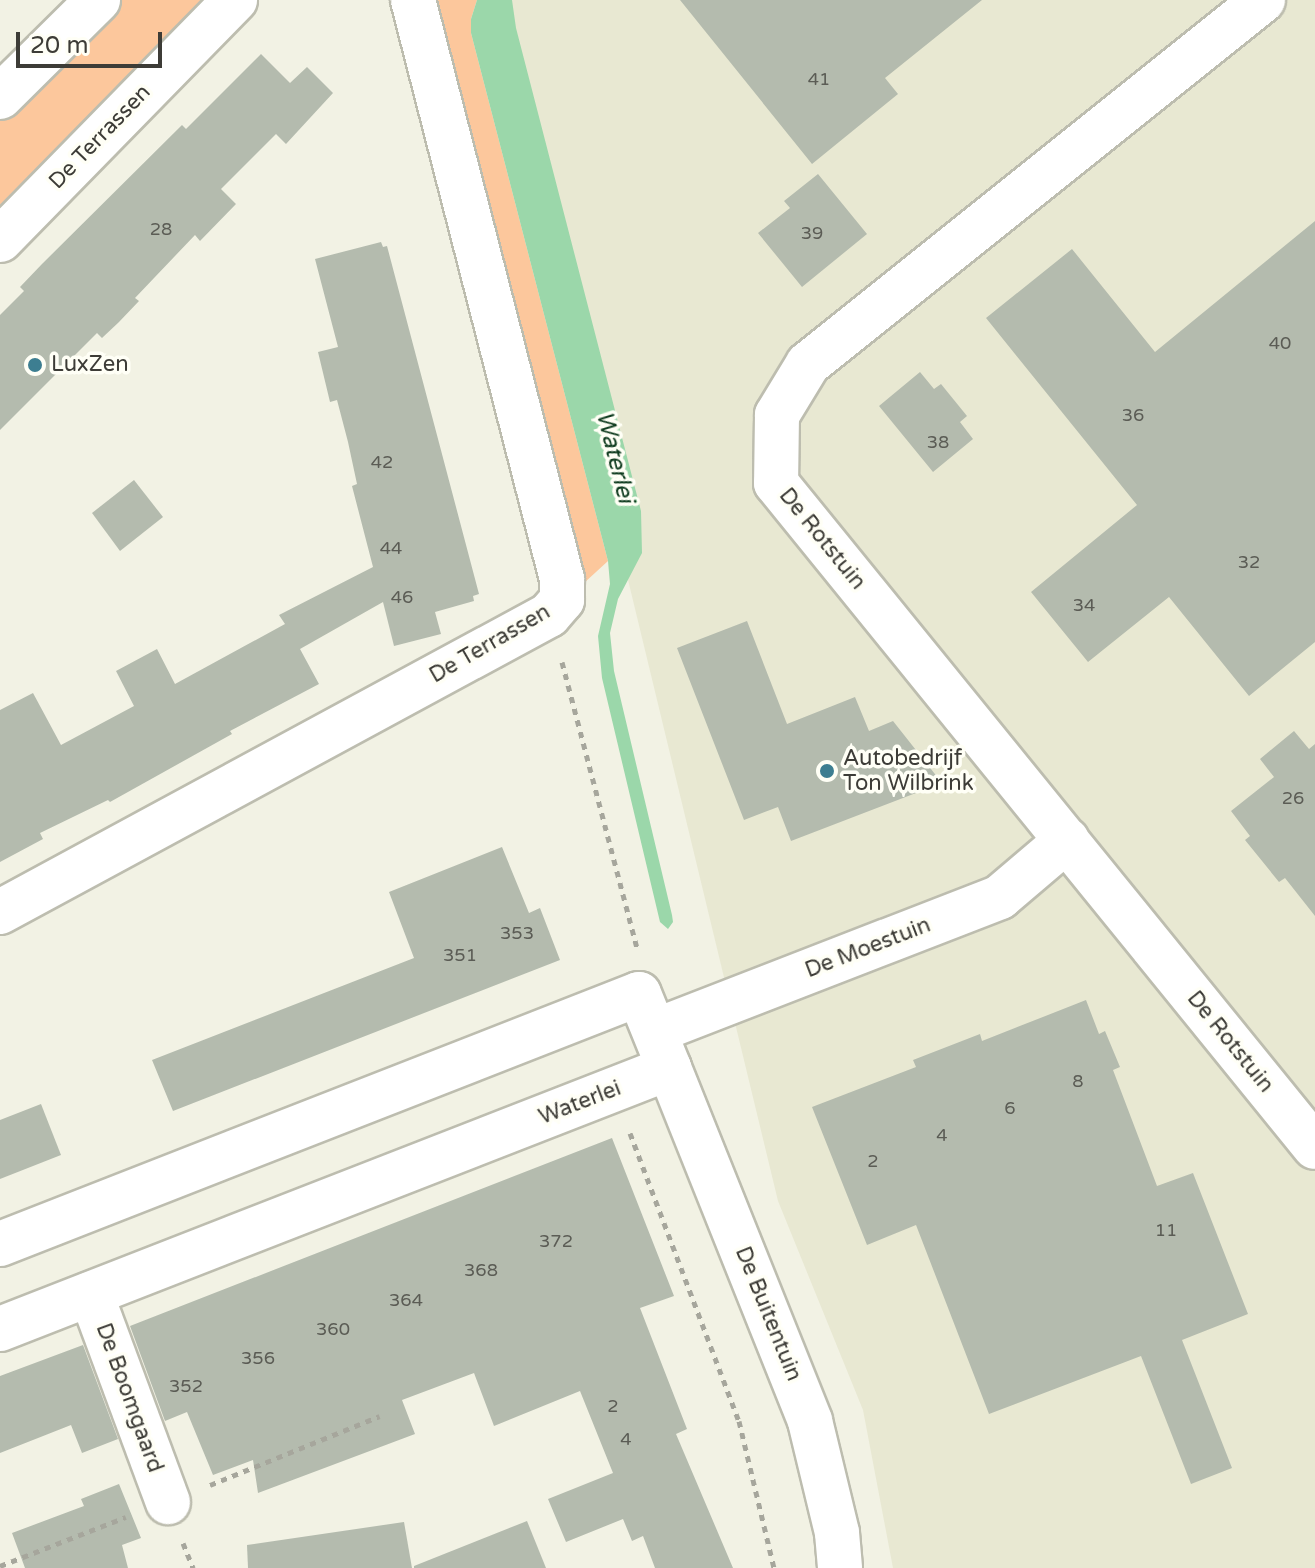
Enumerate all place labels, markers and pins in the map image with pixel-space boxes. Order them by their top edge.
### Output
place label: LuxZen [51,352,129,378]
marker: LuxZen [26,356,44,374]
place label: Autobedrijf Ton Wilbrink [843,745,974,796]
marker: Autobedrijf Ton Wilbrink [818,762,836,780]

